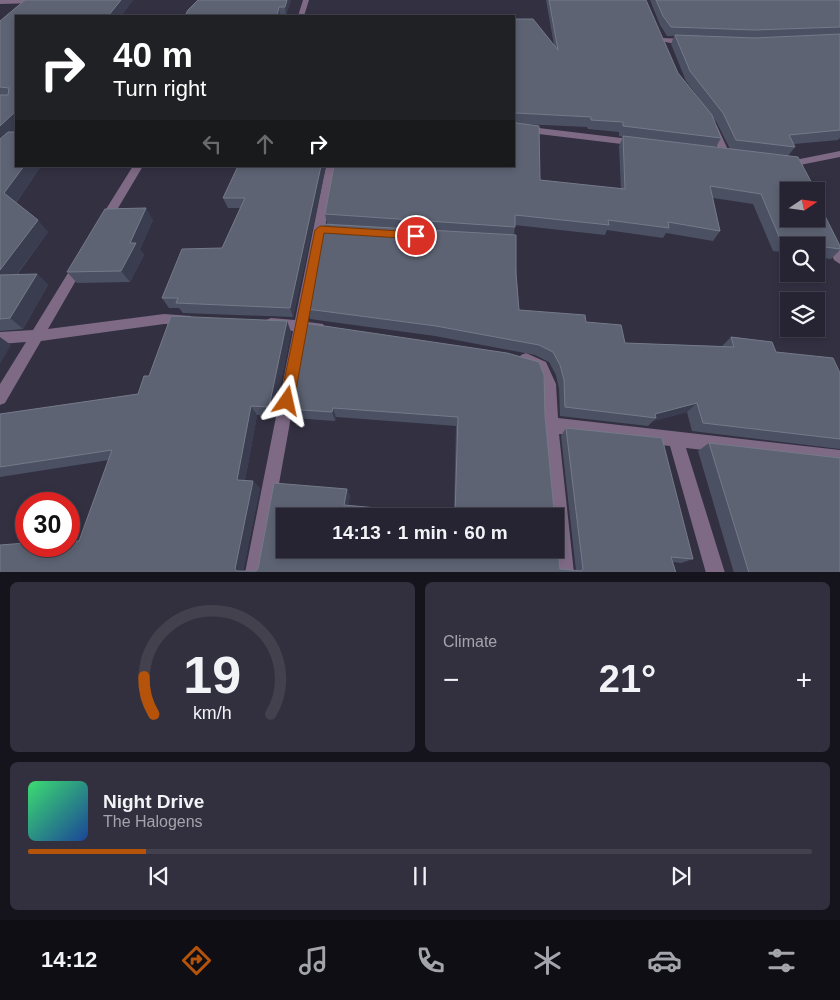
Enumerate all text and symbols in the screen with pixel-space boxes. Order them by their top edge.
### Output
icon: right [30,35,95,100]
text: 40 m [113,35,193,74]
text: Turn right [113,76,206,101]
icon: left [198,130,226,158]
icon: ahead [251,130,279,158]
icon: right [304,130,332,158]
north arrow [780,182,825,228]
map controls [780,182,825,337]
pin [395,215,437,257]
icon: arrive [402,222,430,250]
button: search [780,237,825,282]
button: layers [780,292,825,337]
position arrow [260,374,312,426]
speed limit sign: 30 [15,492,80,557]
text: 14:13 · 1 min · 60 m [332,522,508,543]
text: Climate [443,633,497,650]
text: 19 [184,646,241,704]
text: 21° [599,658,656,700]
text: − [443,664,459,695]
text: + [796,664,812,695]
text: km/h [193,703,232,723]
text: Night Drive [103,791,204,812]
text: The Halogens [103,813,203,830]
icon: previous [145,862,173,890]
icon: pause [406,862,434,890]
icon: next [667,862,695,890]
icon: directions [179,943,214,978]
icon: music [296,943,331,978]
icon: phone [413,943,448,978]
icon: climate [530,943,565,978]
icon: car [647,943,682,978]
icon: filters [764,943,799,978]
text: 14:12 [41,947,97,972]

